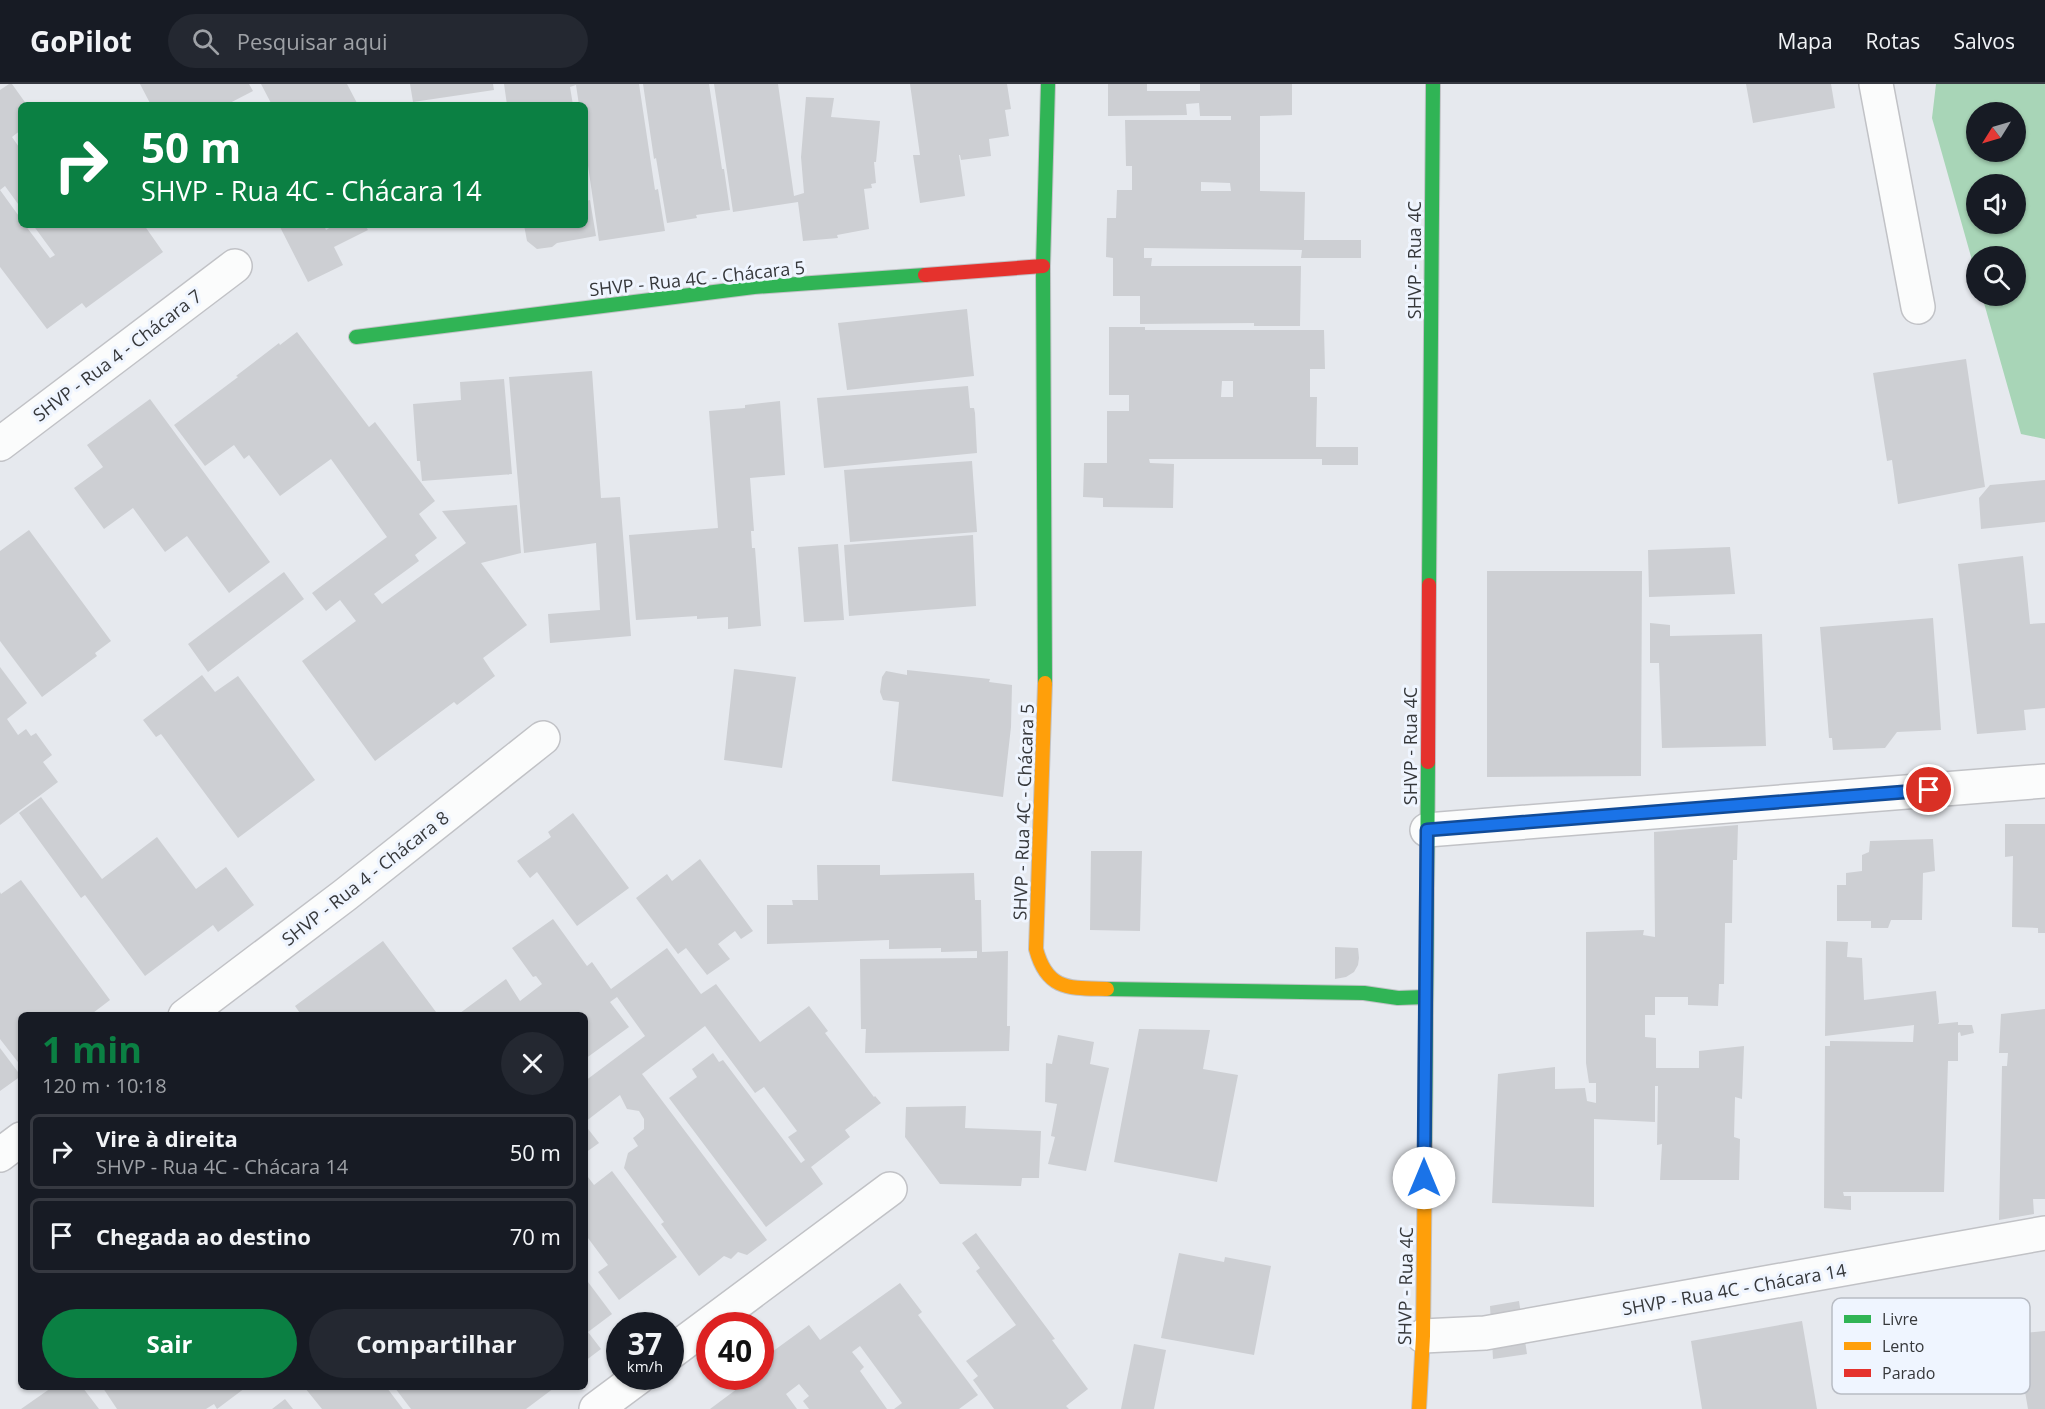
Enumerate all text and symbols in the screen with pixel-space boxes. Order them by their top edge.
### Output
search box [168,14,588,68]
text: GoPilot [30,22,132,60]
icon: search [189,25,222,58]
text: Pesquisar aqui [237,26,388,56]
text: Mapa [1778,27,1833,55]
text: Rotas [1866,27,1920,55]
text: Salvos [1953,27,2015,55]
north arrow [1966,102,2026,162]
map controls [1966,102,2026,306]
text: 50 m [141,118,241,175]
icon: right [42,126,120,204]
text: SHVP - Rua 4C - Chácara 14 [141,172,482,209]
button: sound [1966,174,2026,234]
street label: SHVP - Rua 4C [1402,201,1426,319]
button: search [1966,246,2026,306]
street label: SHVP - Rua 4C - Chácara 5 [588,255,806,301]
street label: SHVP - Rua 4 - Chácara 7 [28,284,206,426]
street label: SHVP - Rua 4C [1398,687,1422,805]
street label: SHVP - Rua 4C - Chácara 5 [1007,703,1039,921]
pin [1903,764,1954,815]
icon: arrive [1912,773,1945,806]
street label: SHVP - Rua 4 - Chácara 8 [277,805,453,951]
text: 1 min [42,1025,142,1074]
button: close [501,1032,564,1095]
text: 120 m · 10:18 [42,1072,167,1099]
text: Vire à direita [96,1123,238,1153]
icon: right [45,1135,78,1168]
text: 50 m [510,1137,561,1167]
position arrow [1392,1146,1456,1210]
text: SHVP - Rua 4C - Chácara 14 [96,1153,348,1180]
icon: arrive [45,1219,78,1252]
text: Chegada ao destino [96,1221,311,1251]
text: 70 m [510,1221,561,1251]
street label: SHVP - Rua 4C [1392,1227,1418,1345]
street label: SHVP - Rua 4C - Chácara 14 [1620,1257,1848,1321]
legend [1832,1298,2030,1394]
text: Livre [1882,1308,1918,1330]
button: Sair [42,1309,297,1378]
button: Compartilhar [309,1309,564,1378]
speed limit sign: 40 [696,1312,774,1390]
text: 37 [628,1323,662,1364]
text: Lento [1882,1335,1924,1357]
text: km/h [627,1356,663,1376]
text: Parado [1882,1362,1935,1384]

